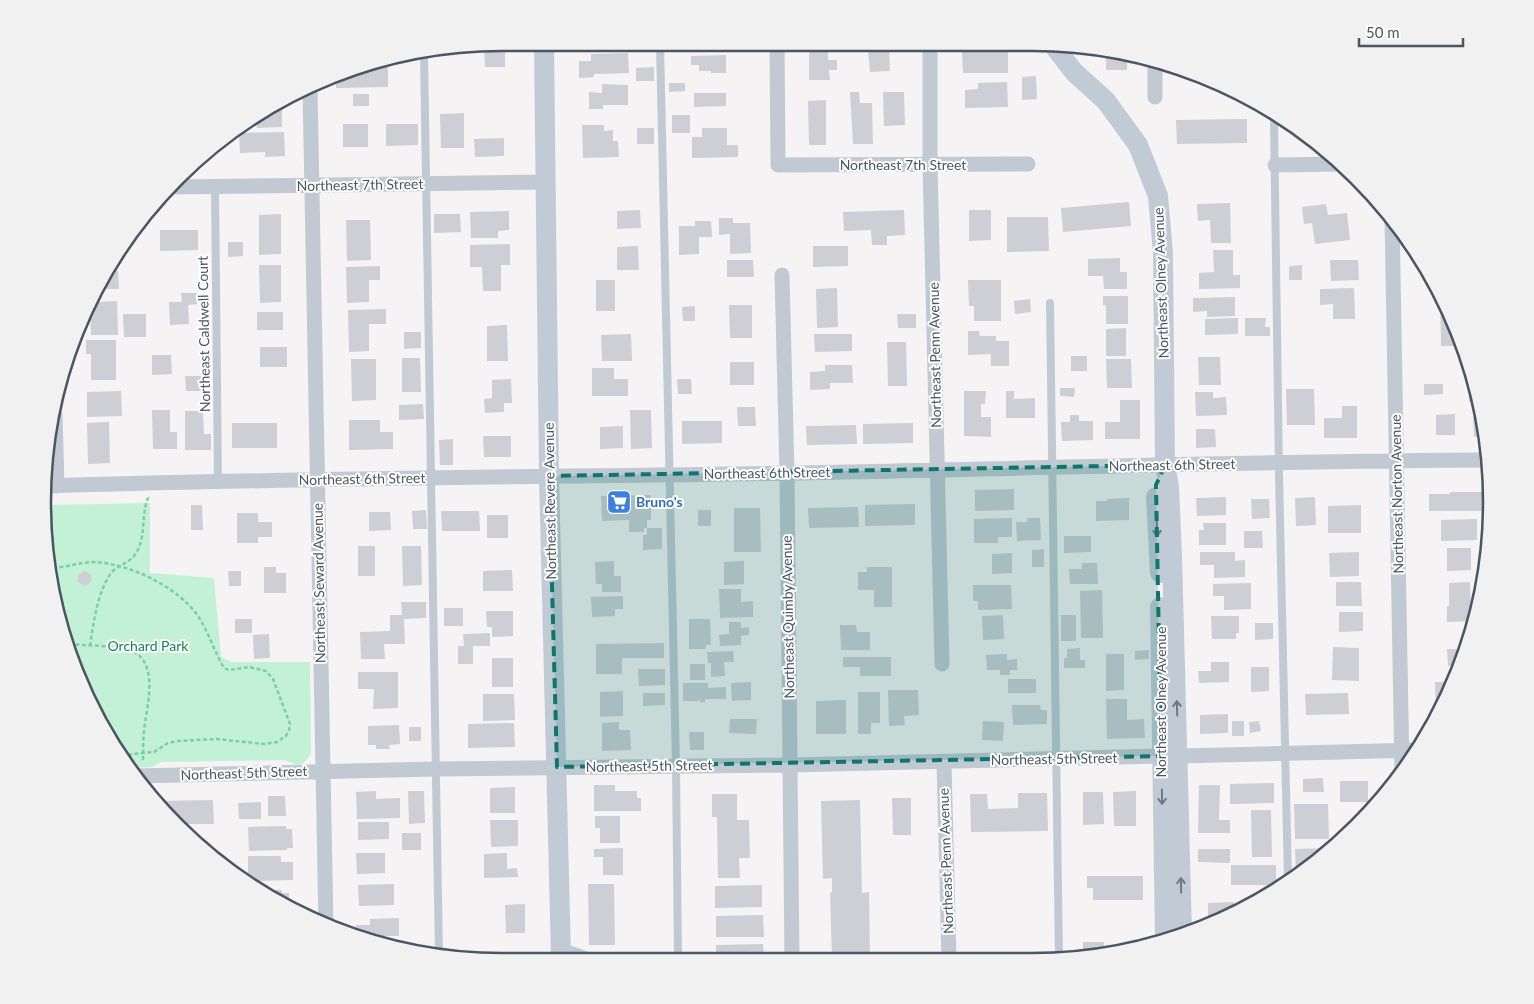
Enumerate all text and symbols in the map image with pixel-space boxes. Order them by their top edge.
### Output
scale bar [1359,15,1463,47]
text: 50 m [1366,23,1400,41]
street label: Northeast 7th Street [840,156,966,173]
street label: Northeast 7th Street [296,175,424,194]
street label: Northeast Olney Avenue [1149,207,1172,359]
street label: Northeast Caldwell Court [194,256,213,412]
street label: Northeast Penn Avenue [925,282,944,428]
street label: Northeast Norton Avenue [1387,414,1406,574]
street label: Northeast Revere Avenue [540,422,559,580]
street label: Northeast 6th Street [1108,455,1236,474]
street label: Northeast 6th Street [703,463,831,482]
street label: Northeast 6th Street [298,469,426,488]
supermarket icon: Bruno's [606,489,632,515]
place label: Bruno's [636,493,683,510]
street label: Northeast Seward Avenue [309,503,328,663]
one-way arrow [1152,520,1162,537]
street label: Northeast Quimby Avenue [778,535,797,699]
street label: Northeast Olney Avenue [1152,626,1169,778]
park label: Orchard Park [108,637,189,654]
one-way arrow [1172,700,1182,716]
street label: Northeast 5th Street [990,749,1118,768]
street label: Northeast 5th Street [585,756,713,775]
street label: Northeast 5th Street [180,762,308,783]
street label: Northeast Penn Avenue [934,788,957,934]
one-way arrow [1157,788,1167,804]
one-way arrow [1176,878,1186,894]

